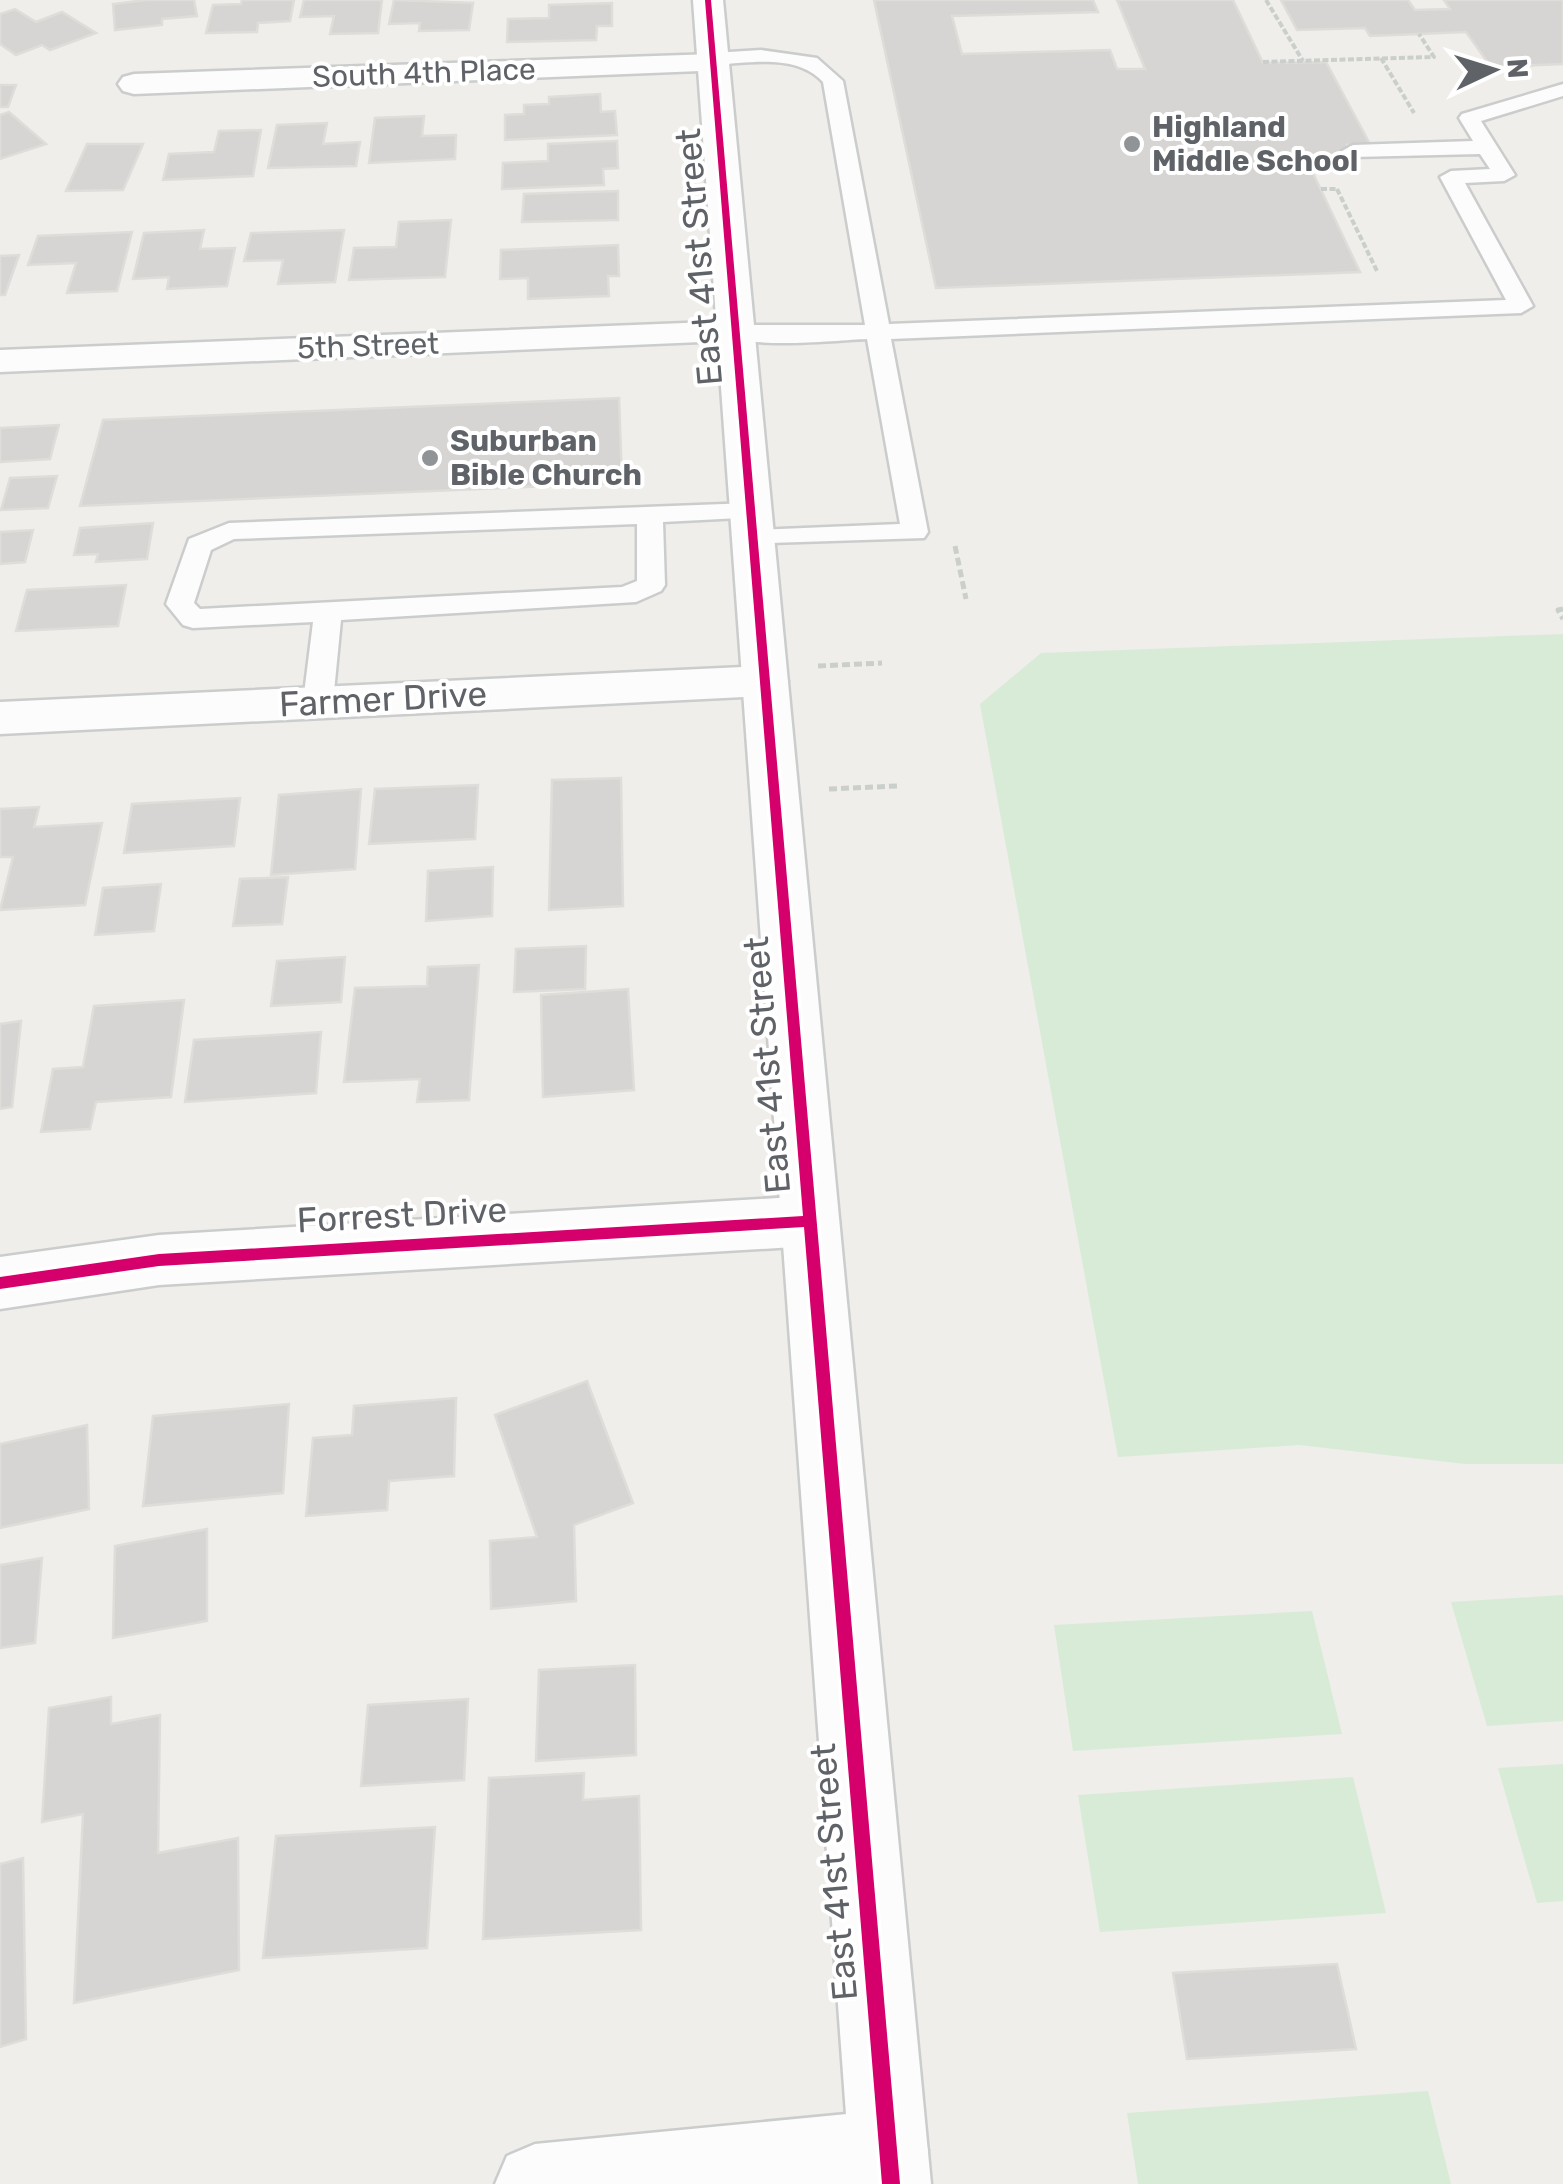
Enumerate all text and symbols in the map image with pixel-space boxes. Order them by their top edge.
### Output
north arrow [1443,20,1543,120]
street label: South 4th Place [312,51,536,95]
text: N [1500,57,1535,79]
place label: Highland Middle School [1152,109,1358,179]
street label: East 41st Street [667,127,731,387]
marker: Highland Middle School [1121,133,1143,155]
street label: 5th Street [296,326,440,366]
place label: Suburban Bible Church [450,423,642,493]
marker: Suburban Bible Church [419,447,441,469]
street label: Farmer Drive [278,673,488,725]
street label: East 41st Street [735,935,799,1195]
street label: Forrest Drive [296,1189,508,1241]
street label: East 41st Street [802,1742,866,2002]

